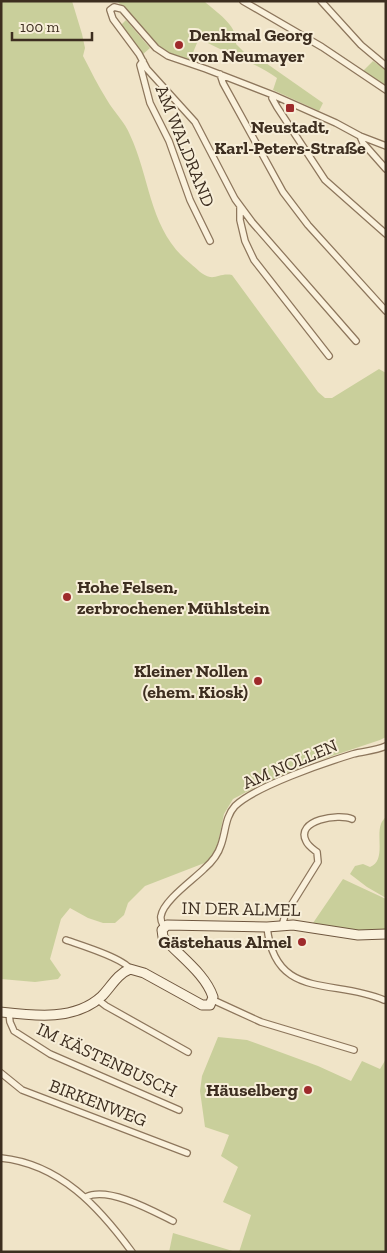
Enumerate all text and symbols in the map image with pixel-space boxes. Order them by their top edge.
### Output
scale bar [12,10,92,42]
text: 100 m [20,18,59,36]
place label: Denkmal Georg von Neumayer [189,24,313,67]
marker: Denkmal Georg von Neumayer [173,39,185,51]
street label: AM WALDRAND [151,82,219,210]
marker: Neustadt, Karl-Peters-Straße [284,102,296,114]
place label: Neustadt, Karl-Peters-Straße [214,116,366,159]
place label: Hohe Felsen, zerbrochener Mühlstein [77,576,270,619]
marker: Hohe Felsen, zerbrochener Mühlstein [61,591,73,603]
place label: Kleiner Nollen (ehem. Kiosk) [134,660,248,703]
marker: Kleiner Nollen (ehem. Kiosk) [252,675,264,687]
street label: AM NOLLEN [239,734,341,794]
street label: IN DER ALMEL [182,897,301,921]
place label: Gästehaus Almel [158,931,292,953]
marker: Gästehaus Almel [296,936,308,948]
street label: IM KÄSTENBUSCH [33,1018,181,1102]
street label: BIRKENWEG [46,1074,150,1132]
place label: Häuselberg [206,1079,298,1101]
marker: Häuselberg [302,1084,314,1096]

